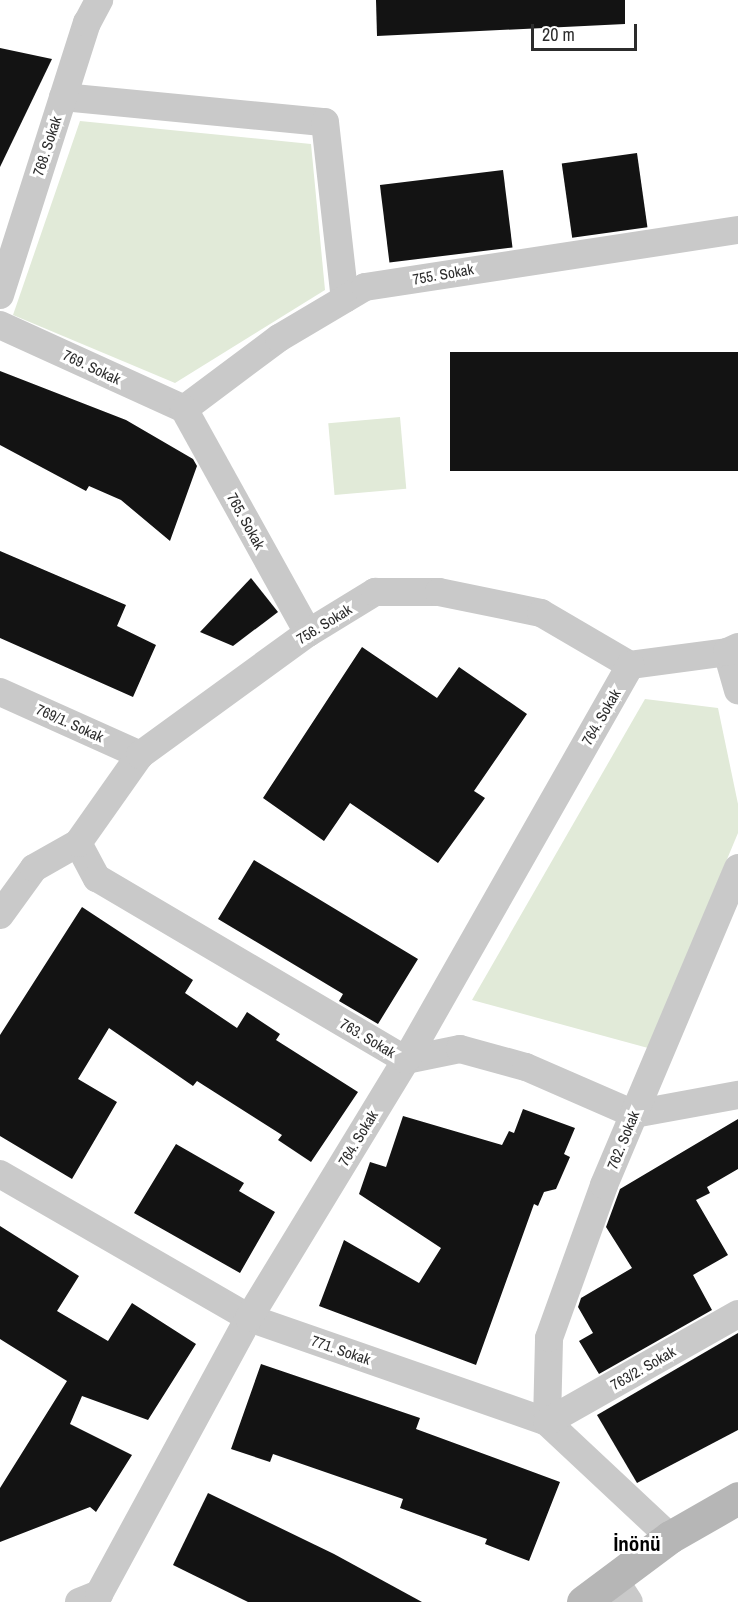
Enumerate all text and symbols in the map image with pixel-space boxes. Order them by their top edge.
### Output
scale bar [534,12,640,50]
text: 20 m [542,22,575,47]
street label: 768. Sokak [29,114,65,178]
street label: 755. Sokak [411,260,475,288]
street label: 769. Sokak [60,346,124,388]
street label: 765. Sokak [223,490,269,552]
street label: 756. Sokak [293,600,355,648]
street label: 764. Sokak [578,686,624,748]
street label: 769/1. Sokak [34,700,106,746]
street label: 763. Sokak [337,1014,399,1062]
street label: 764. Sokak [334,1107,382,1169]
street label: 762. Sokak [603,1108,643,1172]
street label: 771. Sokak [309,1331,373,1369]
street label: 763/2. Sokak [607,1342,679,1394]
district label: İnönü [614,1531,660,1557]

